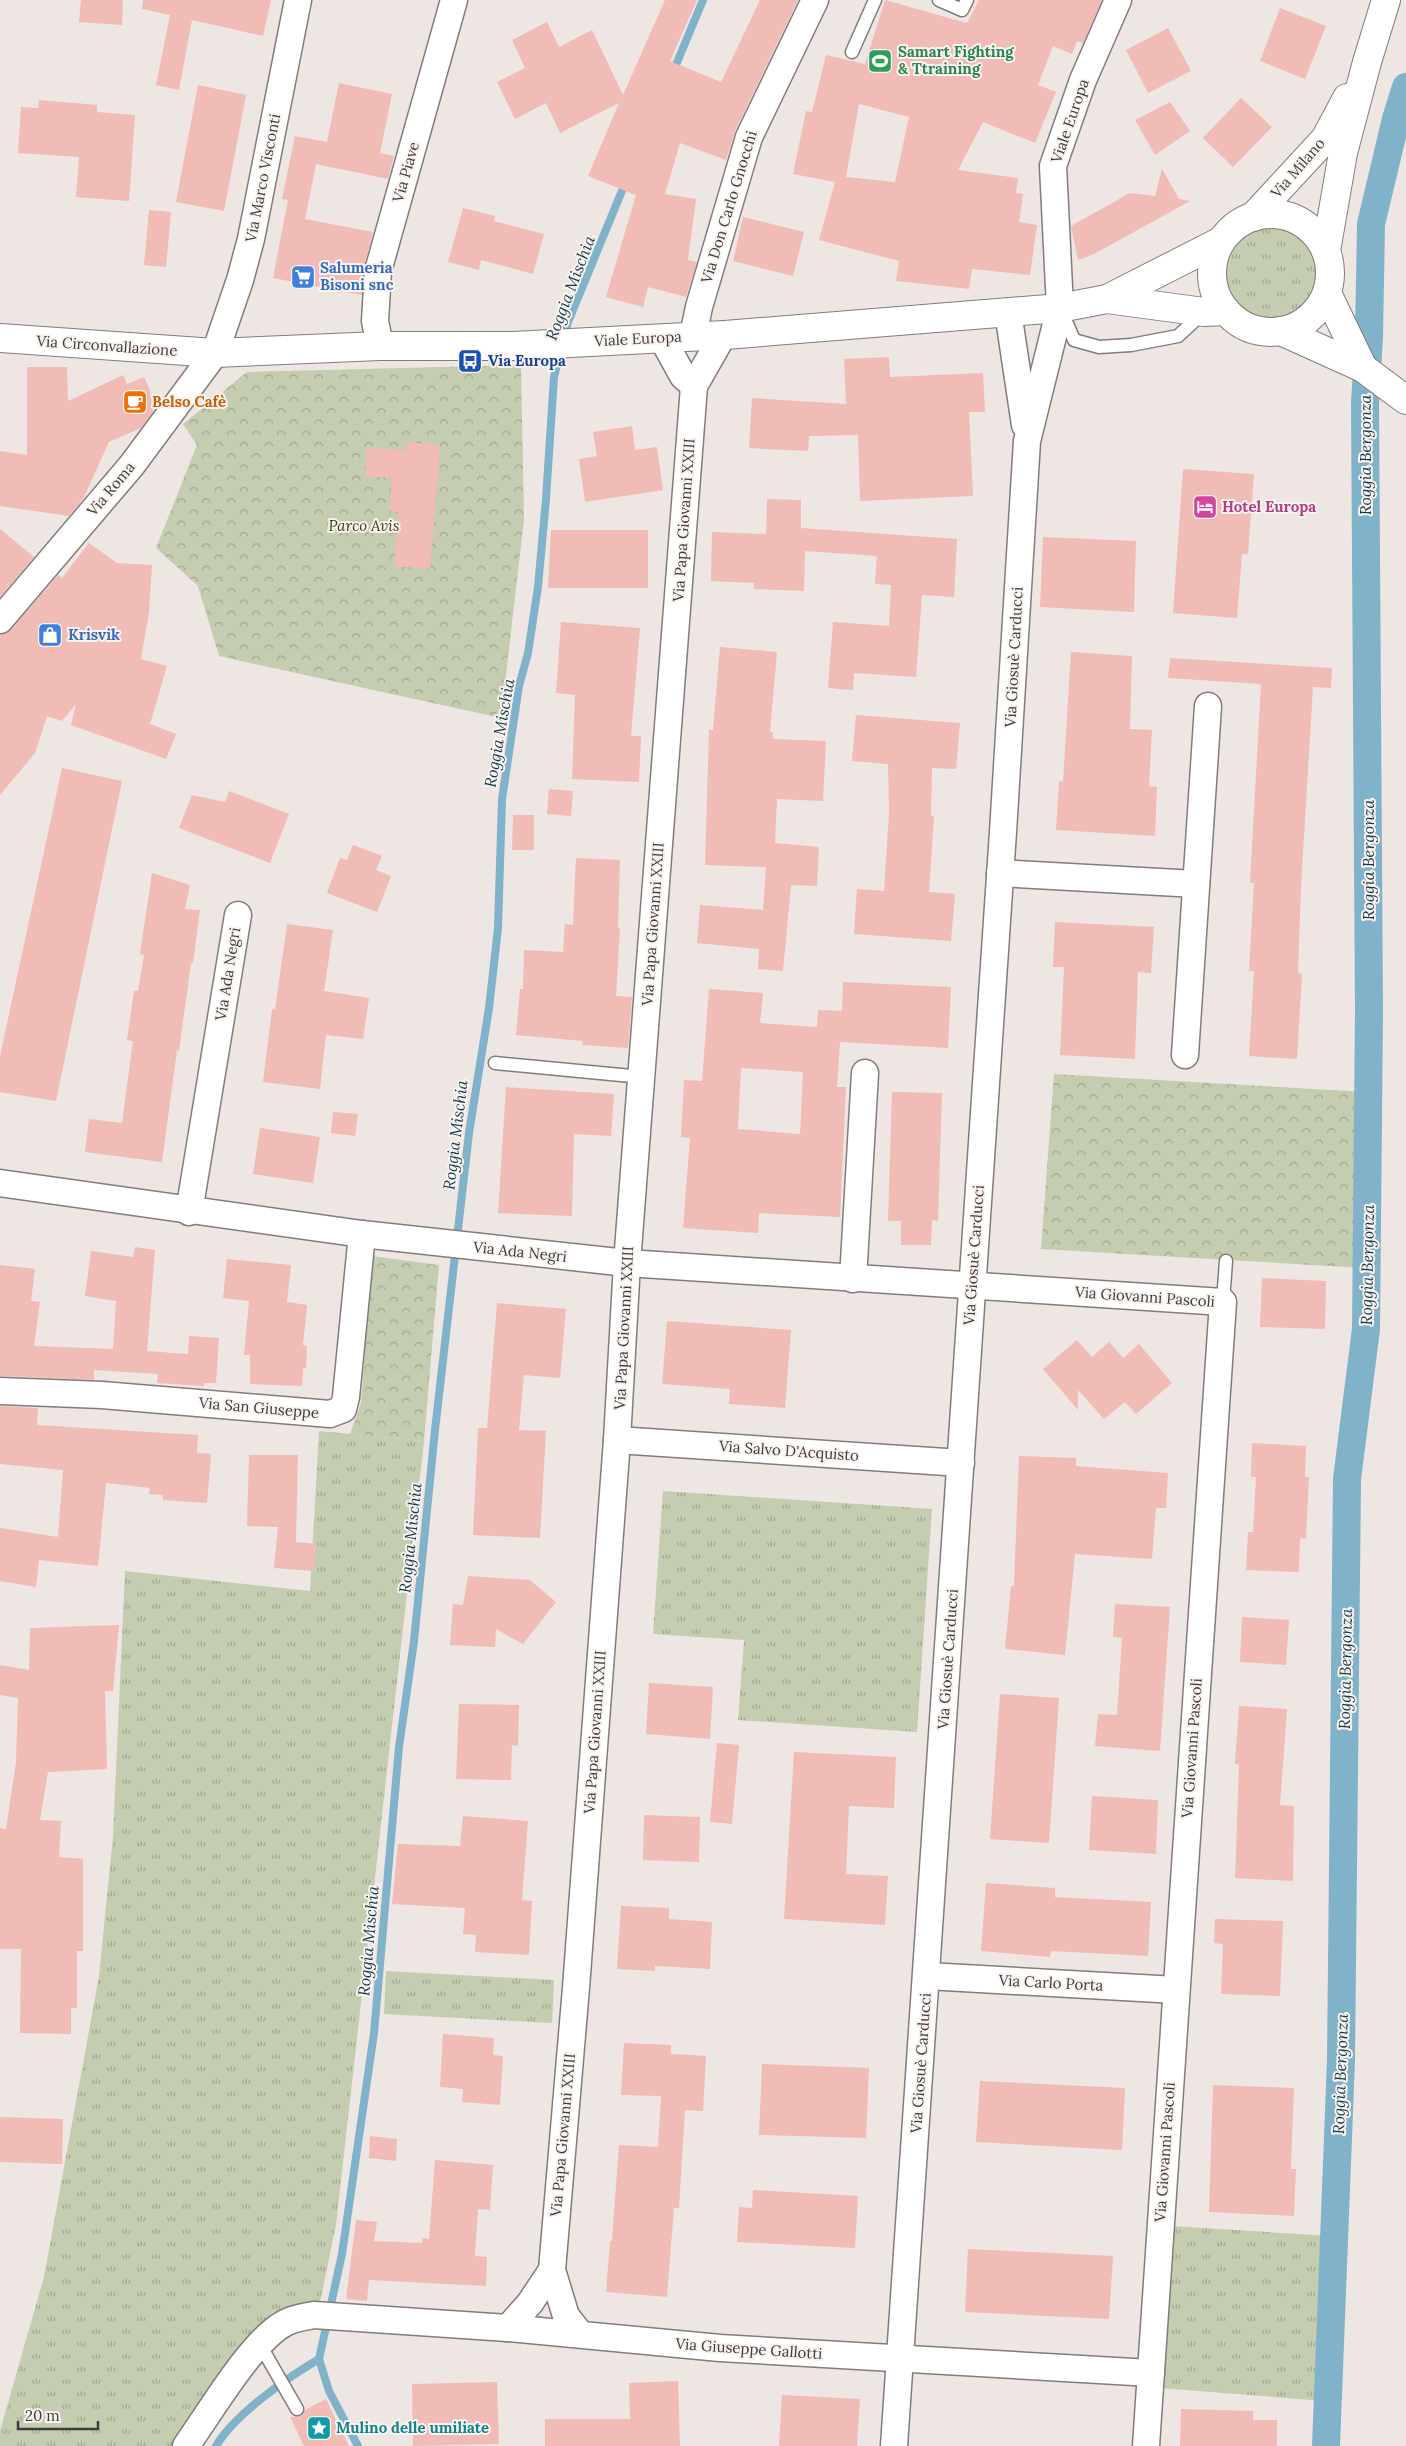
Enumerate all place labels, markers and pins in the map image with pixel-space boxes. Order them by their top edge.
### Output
place label: Samart Fighting & Ttraining [898,42,1014,78]
sports icon: Samart Fighting & Ttraining [867,48,893,74]
place label: Salumeria Bisoni snc [320,258,394,294]
supermarket icon: Salumeria Bisoni snc [290,264,316,290]
bus stop icon: Via Europa [457,348,483,374]
place label: Via Europa [488,351,566,370]
cafe icon: Belso Cafè [122,389,148,415]
place label: Belso Cafè [152,392,226,411]
hotel icon: Hotel Europa [1192,494,1218,520]
place label: Hotel Europa [1222,497,1316,516]
shop icon: Krisvik [37,622,63,648]
place label: Krisvik [68,625,120,644]
place icon: Mulino delle umiliate [306,2415,332,2441]
place label: Mulino delle umiliate [336,2418,489,2437]

